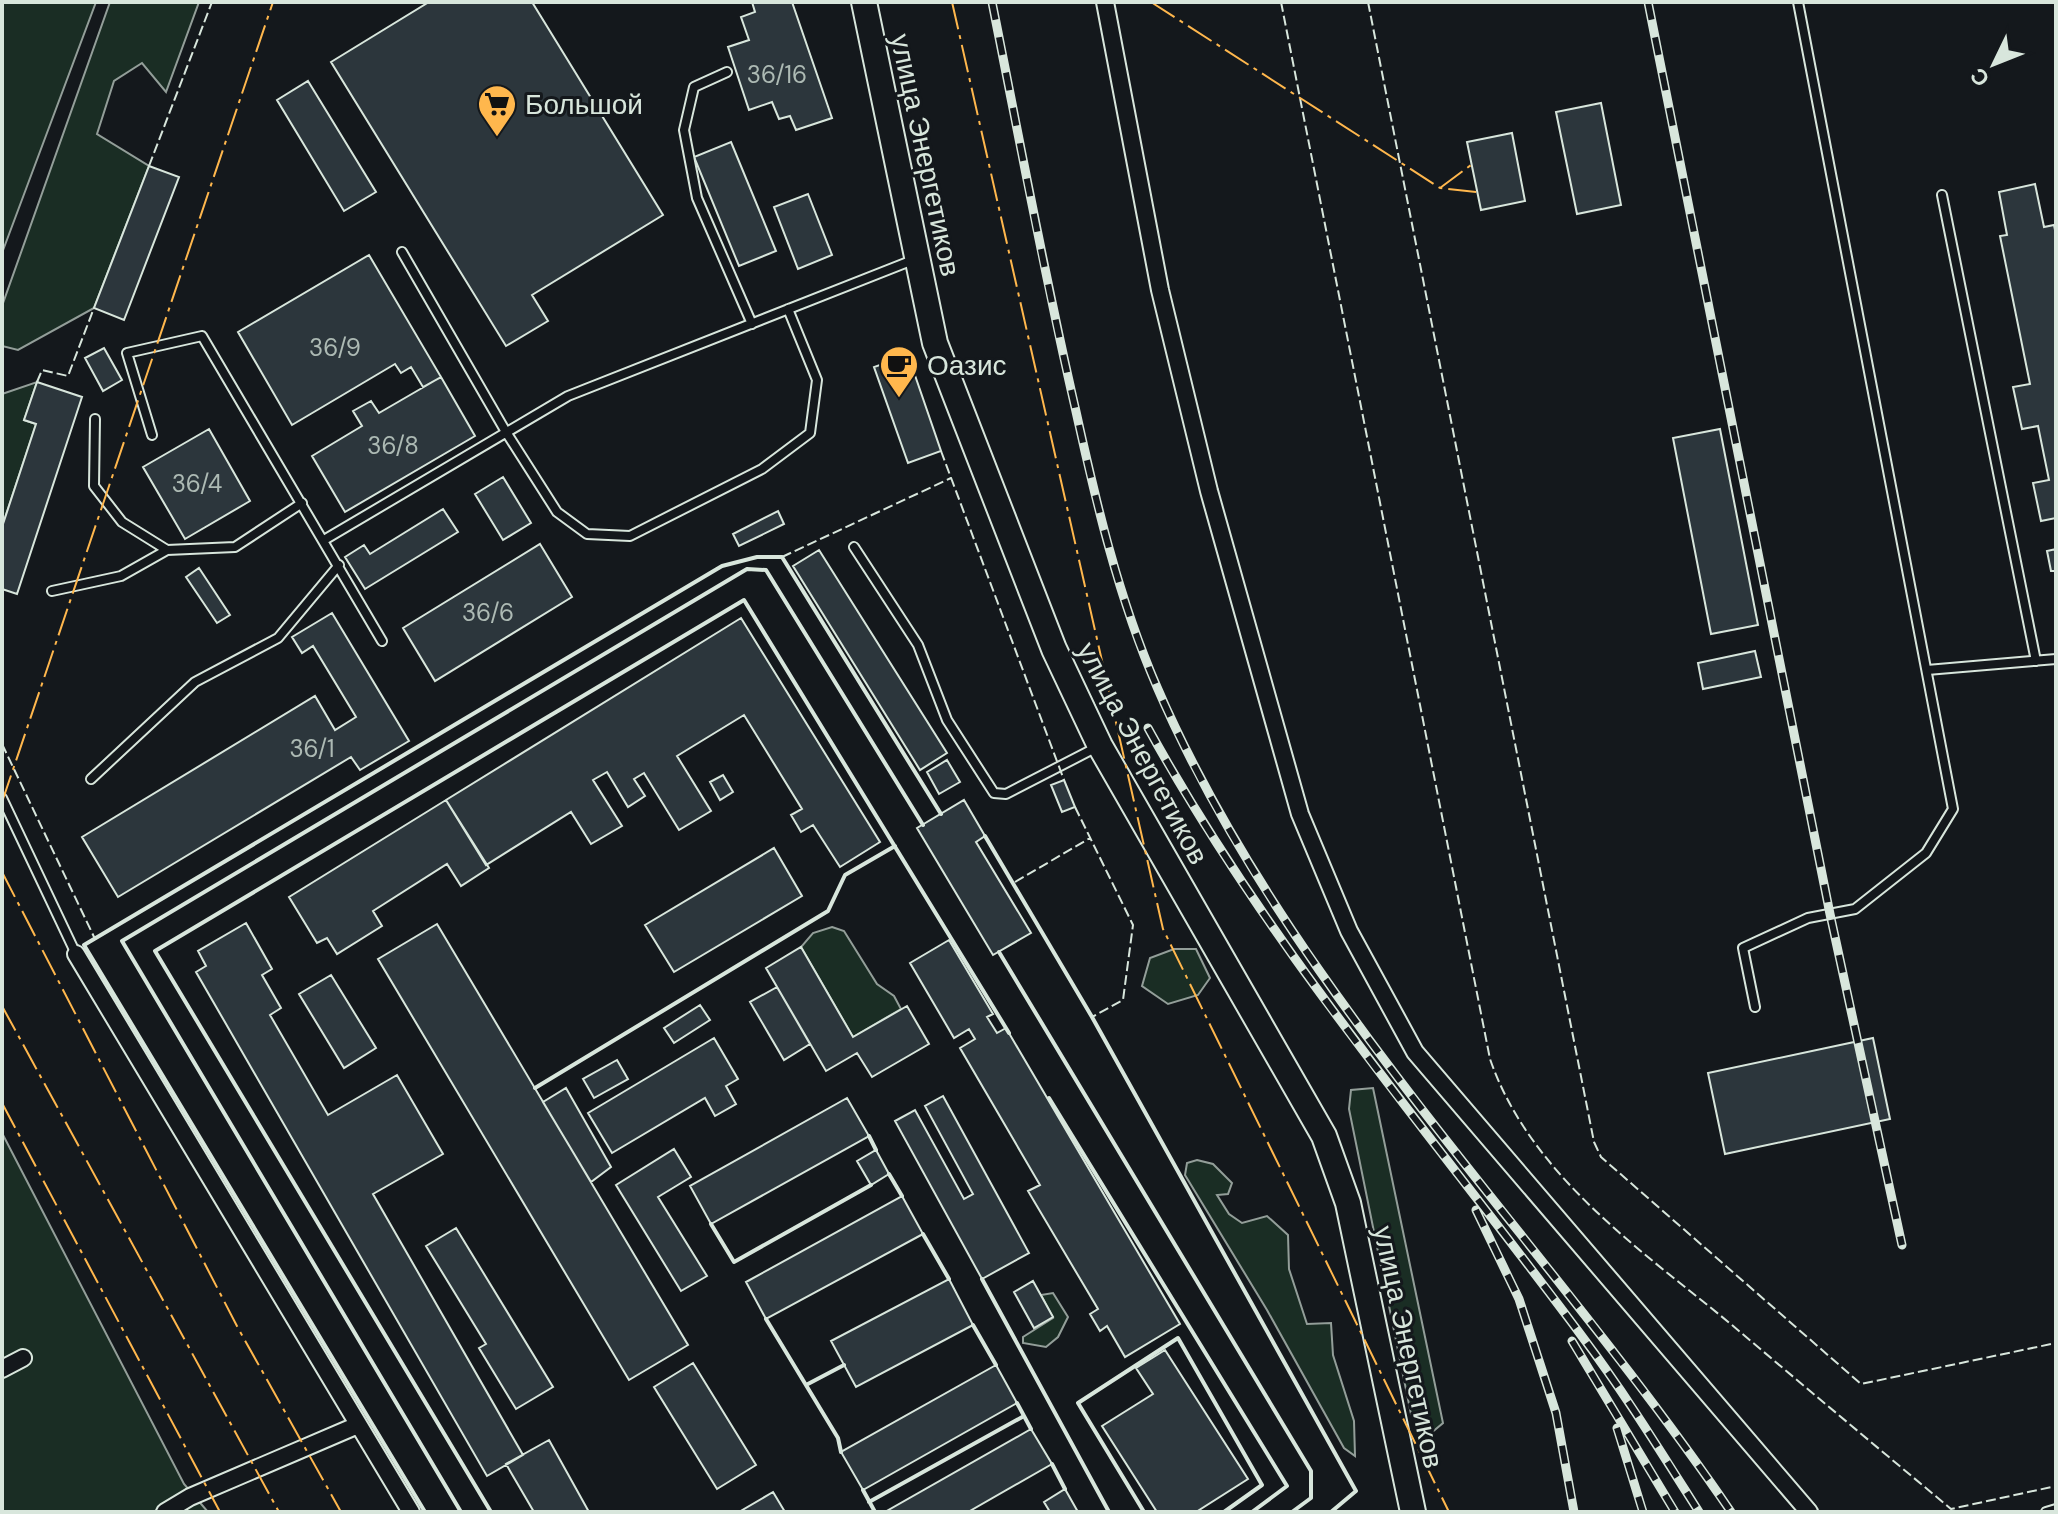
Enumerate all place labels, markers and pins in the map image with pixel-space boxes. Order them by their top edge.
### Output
supermarket icon: Большой [476,83,518,138]
place label: Большой [525,86,643,123]
cafe icon: Оазис [878,344,920,399]
place label: Оазис [927,347,1007,384]

